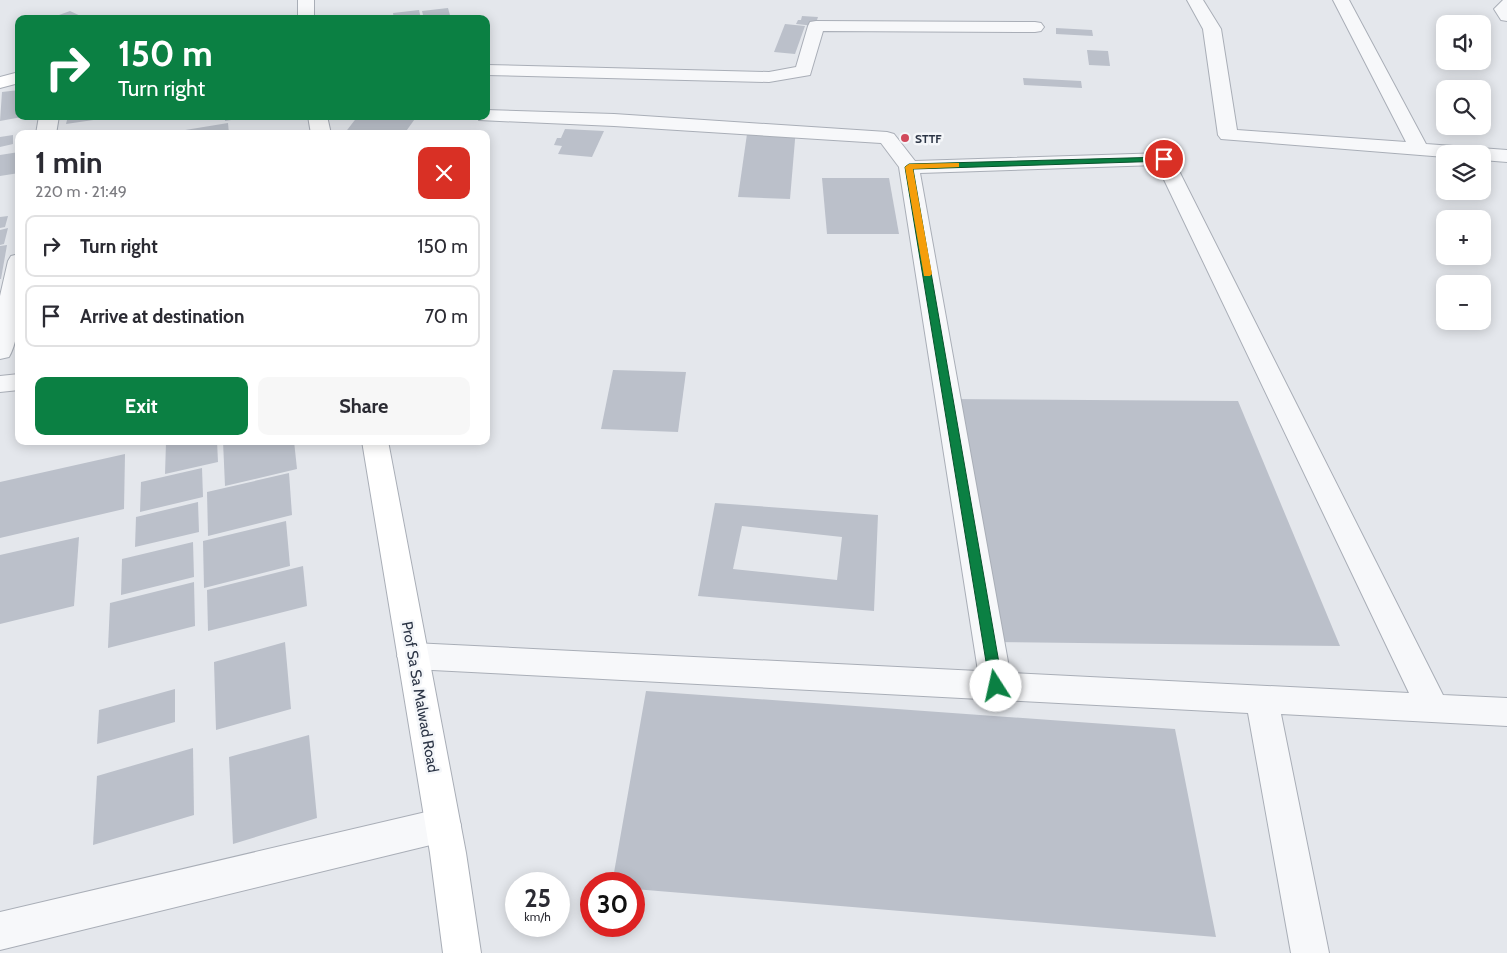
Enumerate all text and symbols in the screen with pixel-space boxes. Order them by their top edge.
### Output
map controls [1436,15,1491,330]
button: sound [1436,15,1491,70]
text: 150 m [118,32,213,75]
icon: right [35,35,100,100]
text: Turn right [118,75,205,102]
button: search [1436,80,1491,135]
place label: STTF [915,131,942,146]
marker: STTF [899,132,911,144]
pin [1143,138,1185,180]
text: 1 min [35,144,103,181]
icon: arrive [1150,145,1178,173]
button: layers [1436,145,1491,200]
button: close [418,147,470,199]
text: 220 m · 21:49 [35,182,127,201]
button: + [1436,210,1491,265]
icon: right [37,232,65,260]
text: Turn right [80,235,158,258]
text: 150 m [417,235,468,258]
button: − [1436,275,1491,330]
icon: arrive [37,302,65,330]
text: Arrive at destination [80,305,244,328]
text: 70 m [424,305,468,328]
button: Exit [35,377,248,435]
button: Share [258,377,470,435]
street label: Prof Sa Sa Malwad Road [398,620,442,774]
position arrow [969,659,1021,711]
speed limit sign: 30 [580,872,645,937]
text: 25 [524,883,551,913]
text: km/h [524,909,551,924]

